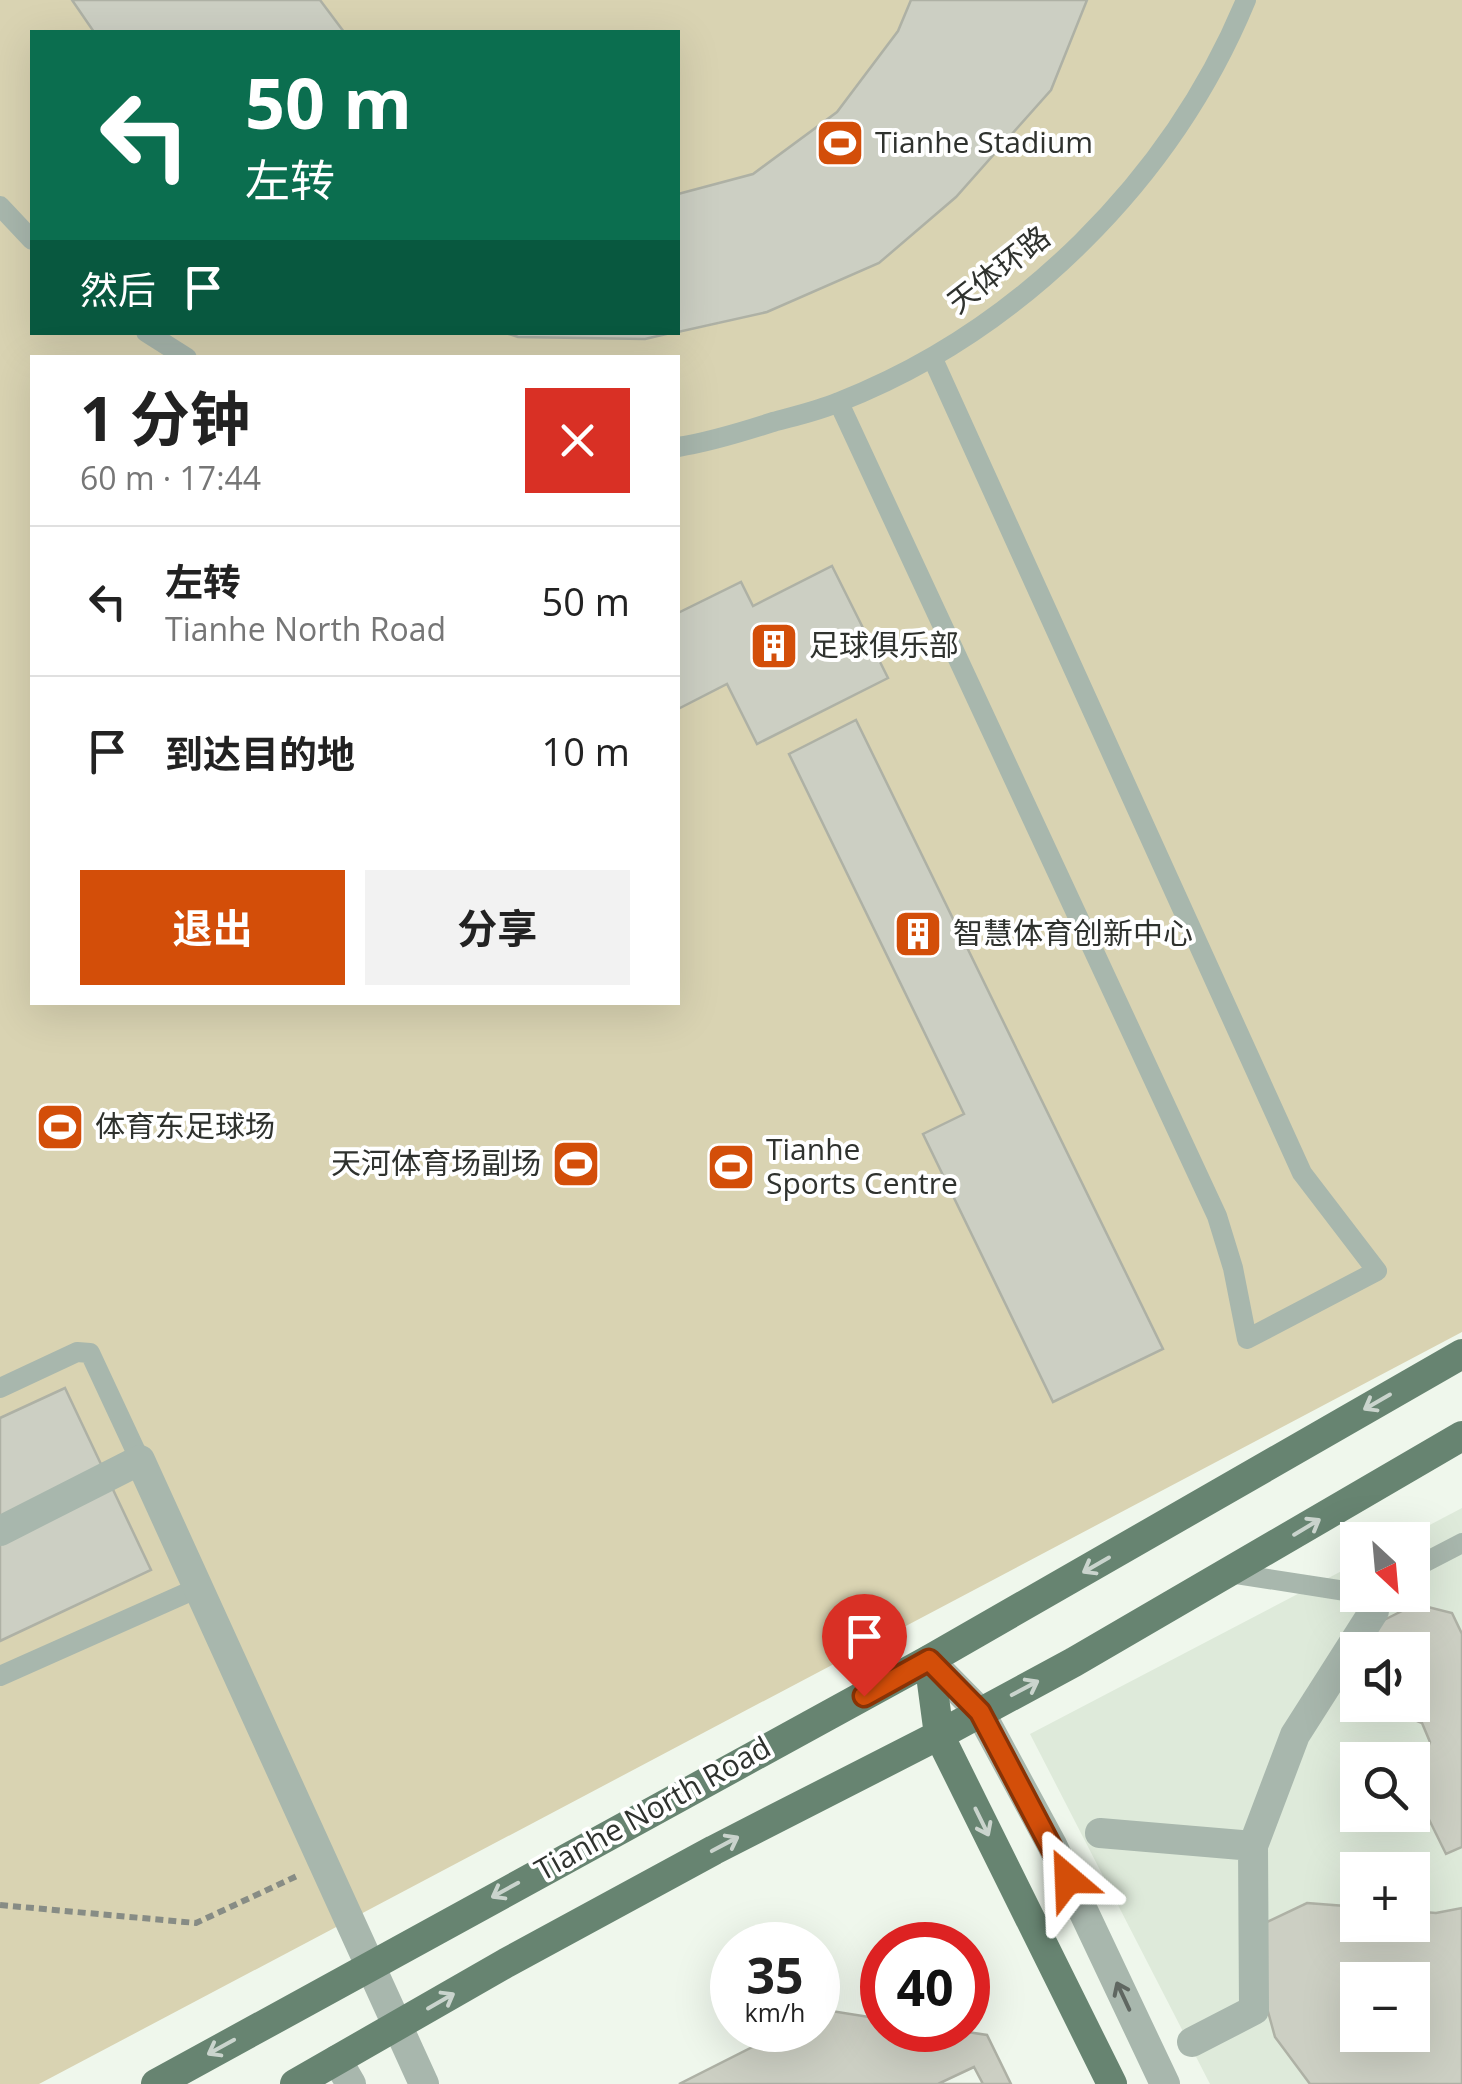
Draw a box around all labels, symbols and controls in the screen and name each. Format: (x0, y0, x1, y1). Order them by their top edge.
text: 50 m (245, 54, 412, 150)
icon: left (80, 70, 210, 200)
sports icon: Tianhe Stadium (814, 117, 866, 169)
place label: Tianhe Stadium (875, 121, 1093, 162)
text: 左转 (245, 149, 335, 210)
street label: 天体环路 (938, 216, 1058, 322)
icon: arrive (176, 260, 231, 315)
text: 然后 (80, 263, 156, 315)
text: 1 分钟 (80, 377, 250, 459)
button: close (525, 388, 630, 493)
text: 60 m · 17:44 (80, 456, 261, 499)
text: 左转 (165, 555, 241, 607)
icon: left (80, 574, 135, 629)
text: 50 m (541, 575, 630, 627)
text: Tianhe North Road (165, 607, 446, 650)
building icon: 足球俱乐部 (748, 620, 800, 672)
place label: 足球俱乐部 (809, 624, 959, 665)
icon: arrive (80, 724, 135, 779)
text: 10 m (541, 725, 630, 777)
text: 到达目的地 (165, 727, 355, 779)
button: 退出 (80, 870, 345, 985)
button: 分享 (365, 870, 630, 985)
building icon: 智慧体育创新中心 (892, 908, 944, 960)
place label: 智慧体育创新中心 (953, 912, 1193, 953)
sports icon: 体育东足球场 (34, 1101, 86, 1153)
place label: 体育东足球场 (95, 1105, 275, 1146)
place label: Tianhe Sports Centre (766, 1128, 958, 1203)
sports icon: 天河体育场副场 (550, 1138, 602, 1190)
sports icon: Tianhe Sports Centre (705, 1141, 757, 1193)
place label: 天河体育场副场 (331, 1142, 541, 1183)
one-way arrow (1363, 1393, 1392, 1413)
one-way arrow (1292, 1516, 1321, 1536)
north arrow (1340, 1522, 1430, 1612)
map controls (1340, 1522, 1430, 2052)
one-way arrow (1082, 1555, 1111, 1575)
pin (822, 1594, 907, 1697)
icon: arrive (837, 1609, 892, 1664)
button: sound (1340, 1632, 1430, 1722)
one-way arrow (1010, 1678, 1039, 1698)
street label: Tianhe North Road (527, 1726, 777, 1890)
button: search (1340, 1742, 1430, 1832)
one-way arrow (974, 1807, 993, 1837)
position arrow (1016, 1827, 1120, 1931)
one-way arrow (710, 1834, 740, 1853)
button: + (1340, 1852, 1430, 1942)
one-way arrow (491, 1881, 521, 1900)
speed limit sign: 40 (860, 1922, 990, 2052)
text: 35 (746, 1941, 804, 2009)
button: − (1340, 1962, 1430, 2052)
one-way arrow (1113, 1982, 1132, 2012)
one-way arrow (426, 1991, 454, 2011)
text: km/h (745, 1995, 805, 2029)
one-way arrow (207, 2038, 236, 2058)

